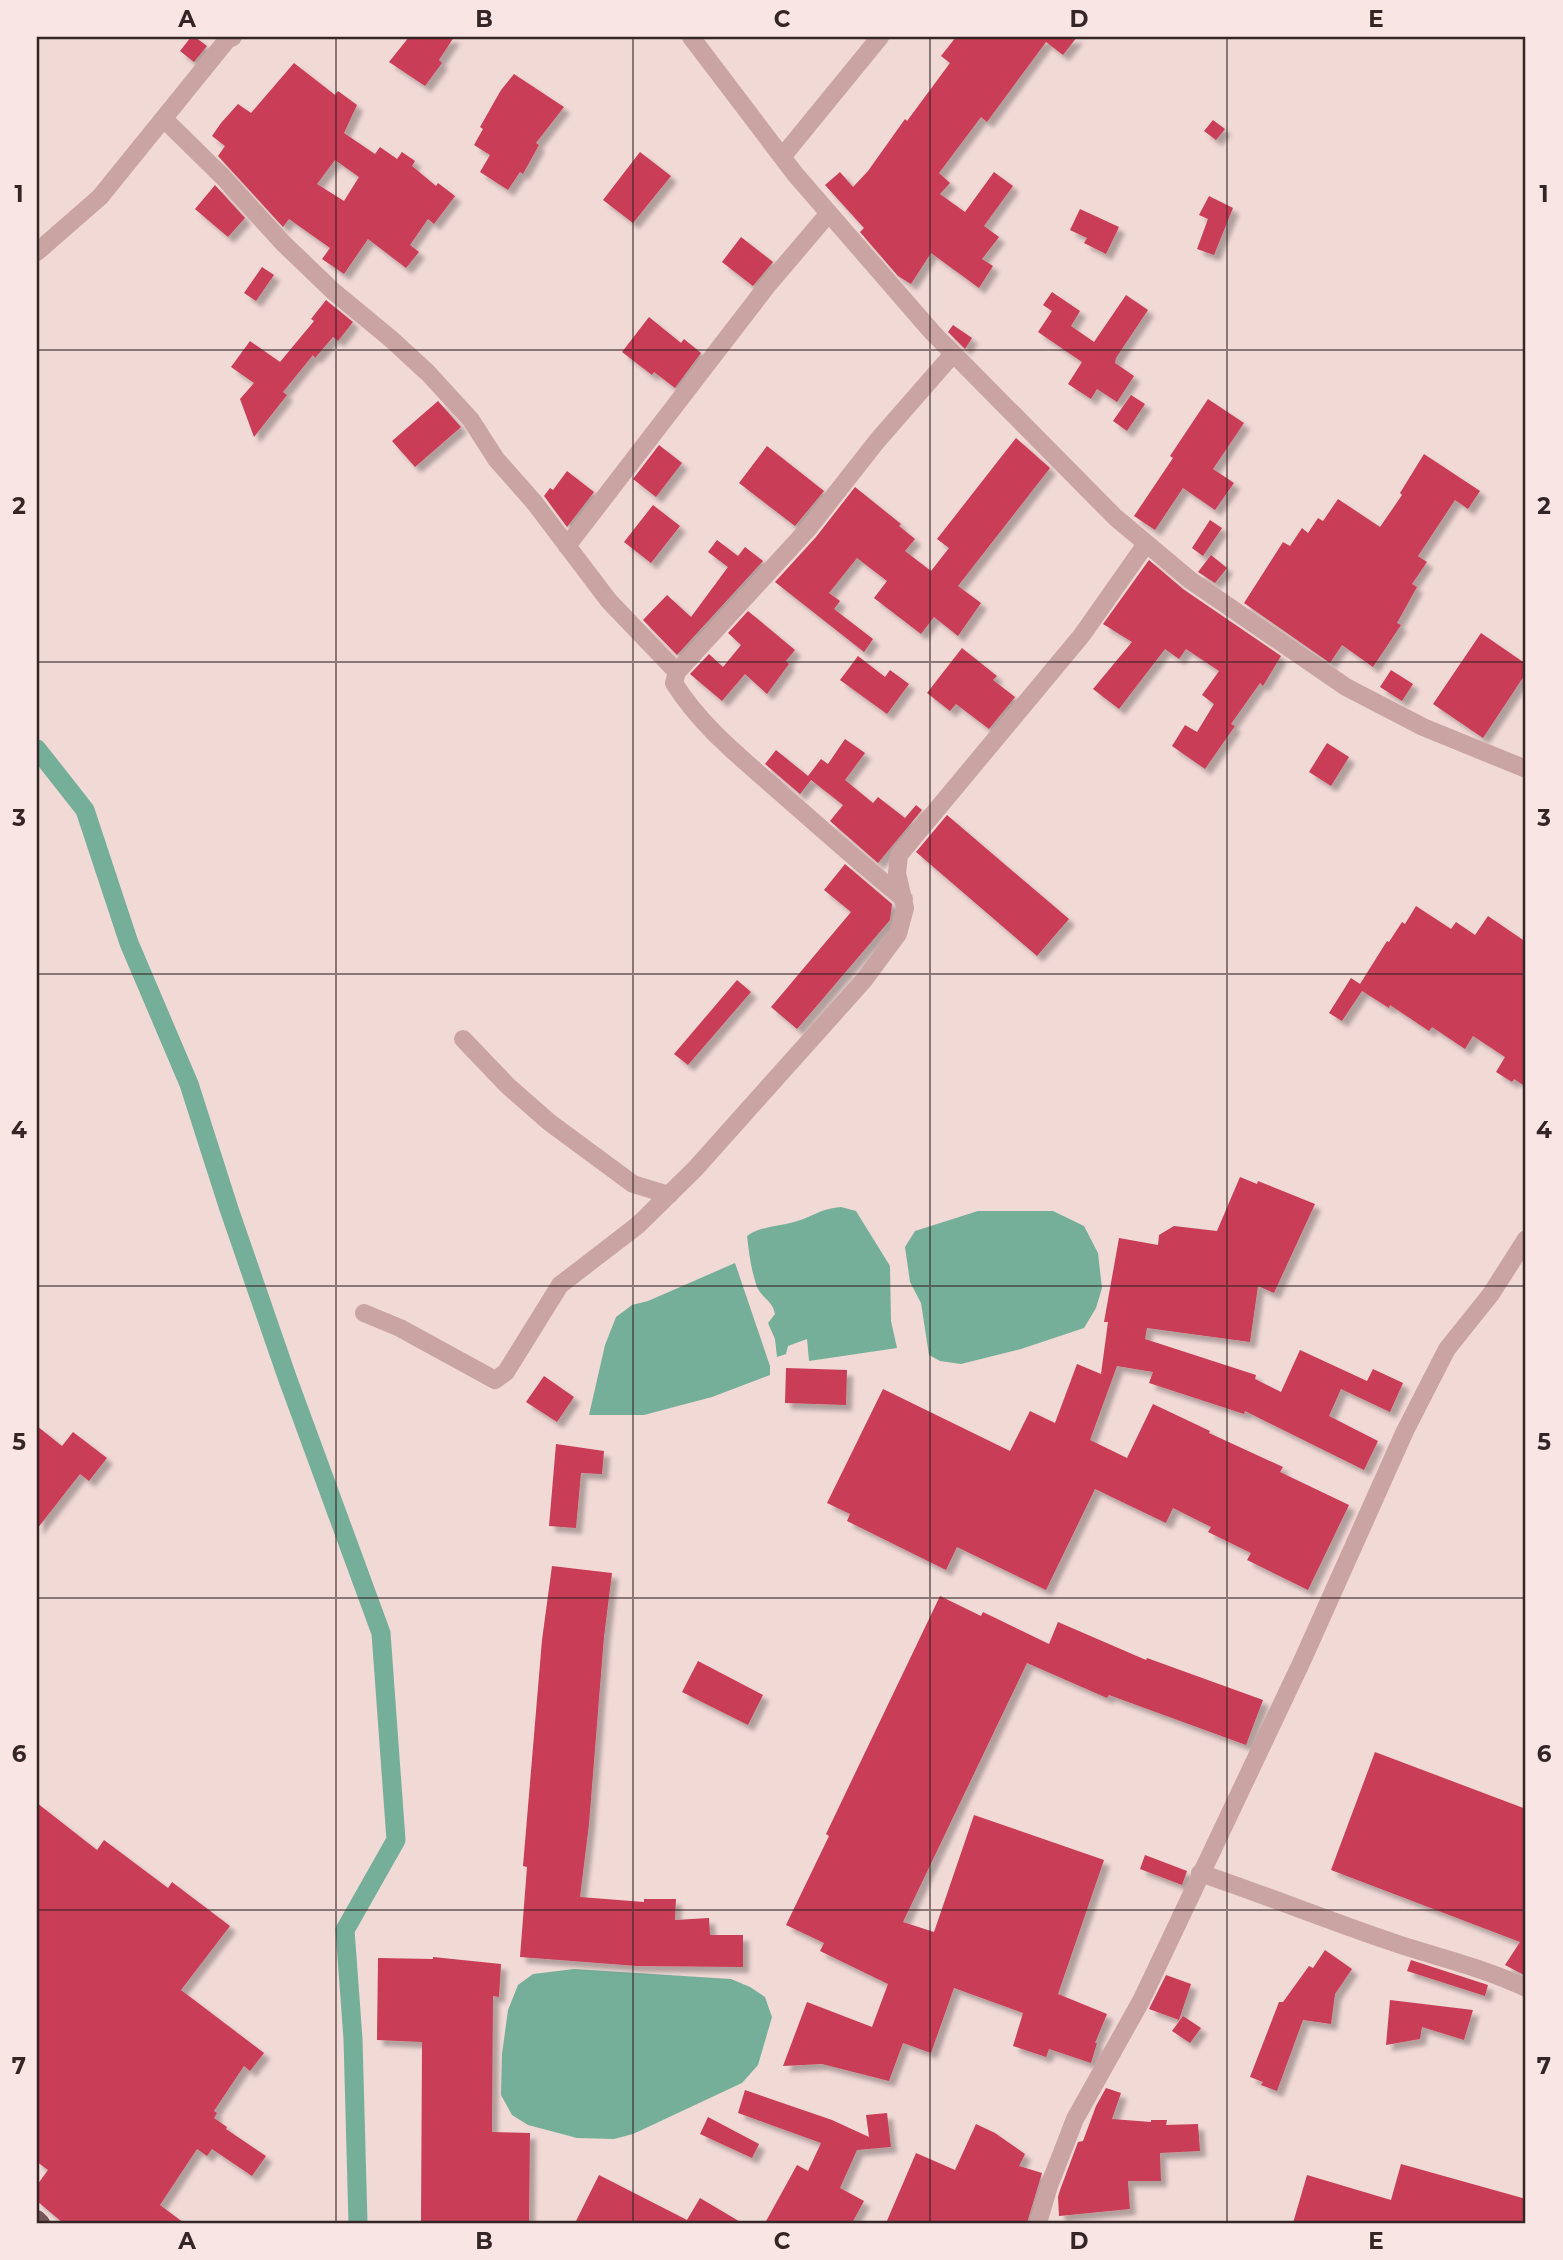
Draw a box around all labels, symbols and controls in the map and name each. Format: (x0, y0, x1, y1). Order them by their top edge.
text: A (177, 5, 196, 33)
text: B (475, 5, 493, 33)
text: C (774, 5, 791, 33)
text: D (1070, 5, 1089, 33)
text: E (1368, 5, 1384, 33)
text: 1 (14, 180, 24, 208)
text: 1 (1539, 180, 1549, 208)
text: 2 (12, 492, 26, 520)
text: 2 (1537, 492, 1551, 520)
text: 3 (11, 804, 26, 832)
text: 3 (1536, 804, 1551, 832)
text: 4 (11, 1116, 27, 1144)
text: 4 (1536, 1116, 1552, 1144)
text: 5 (12, 1428, 26, 1456)
text: 5 (1537, 1428, 1551, 1456)
text: 6 (12, 1740, 27, 1768)
text: 6 (1537, 1740, 1552, 1768)
text: 7 (12, 2052, 26, 2080)
text: 7 (1537, 2052, 1551, 2080)
text: A (177, 2227, 196, 2255)
text: B (475, 2227, 493, 2255)
text: C (774, 2227, 791, 2255)
text: D (1070, 2227, 1089, 2255)
text: E (1368, 2227, 1384, 2255)

